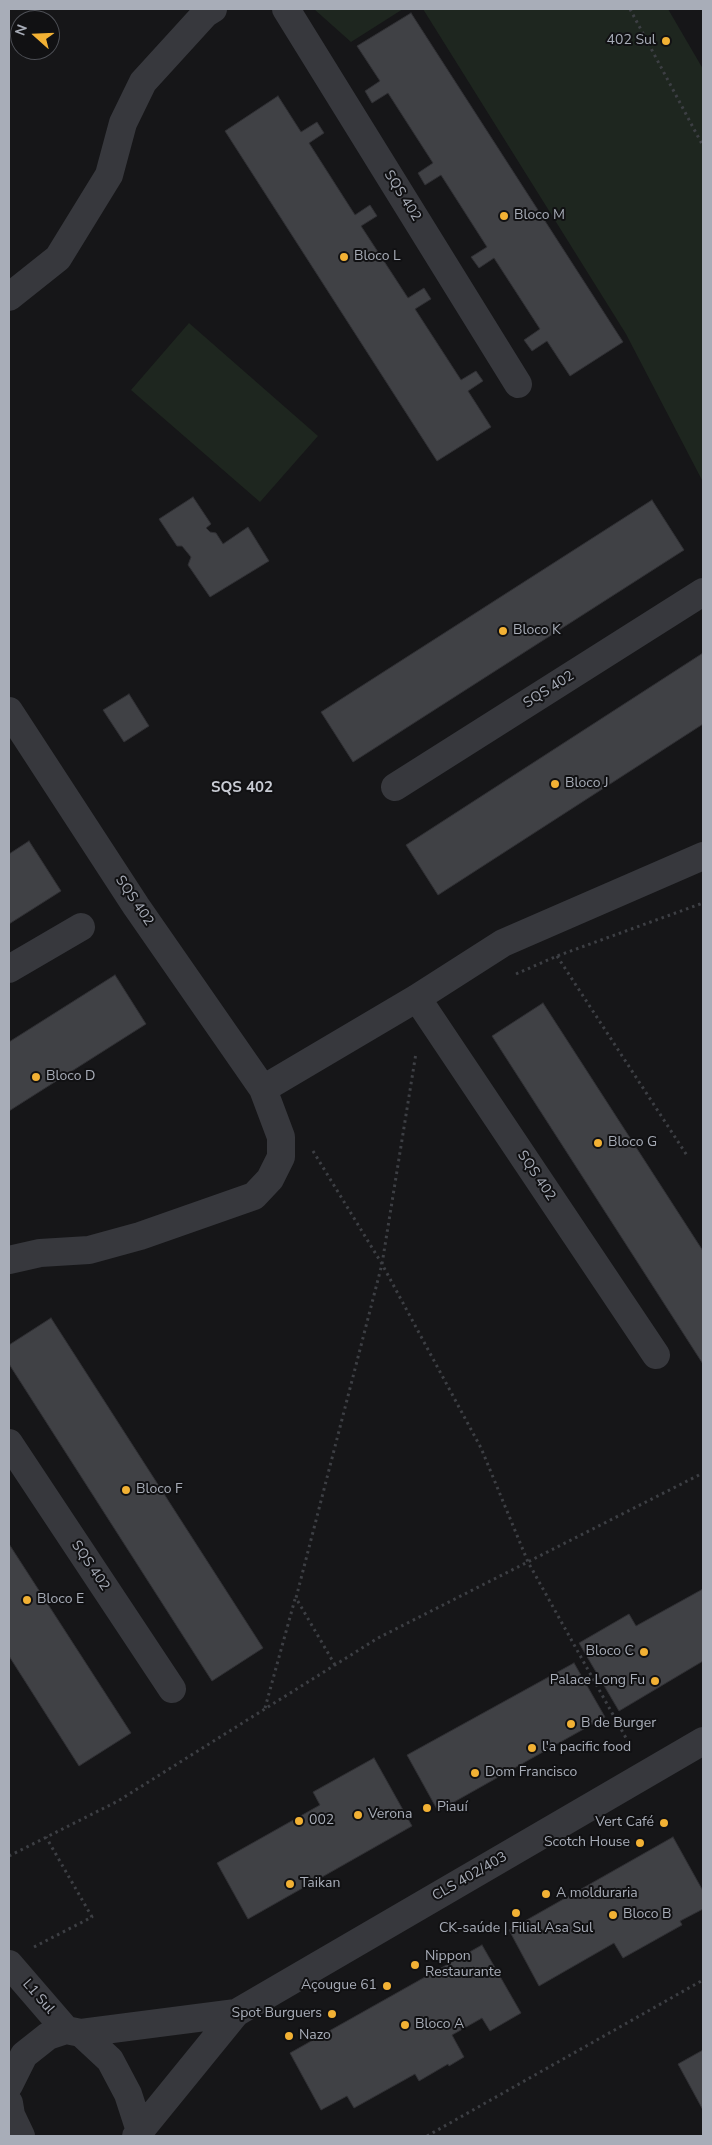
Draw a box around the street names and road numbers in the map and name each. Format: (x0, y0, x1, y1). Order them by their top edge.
street label: SQS 402 (380, 167, 424, 225)
street label: SQS 402 (520, 668, 578, 712)
street label: SQS 402 (111, 873, 157, 929)
street label: SQS 402 (513, 1148, 559, 1204)
street label: SQS 402 (67, 1538, 113, 1594)
street label: CLS 402/403 (430, 1849, 510, 1905)
street label: L1 Sul (18, 1976, 58, 2018)

